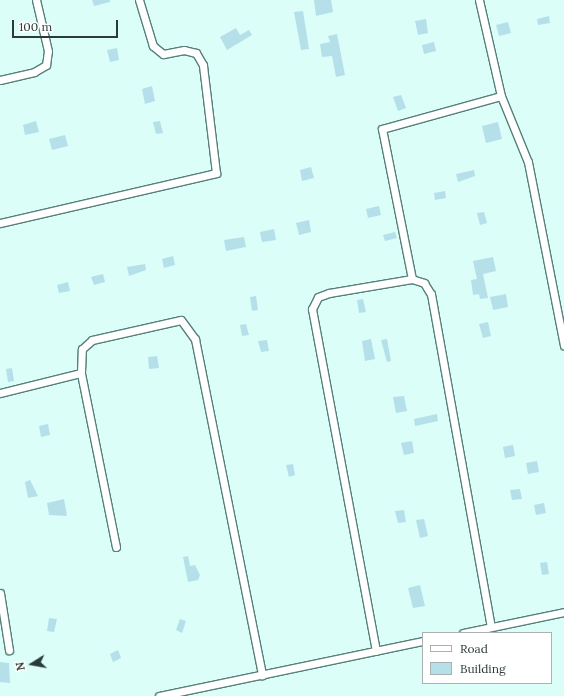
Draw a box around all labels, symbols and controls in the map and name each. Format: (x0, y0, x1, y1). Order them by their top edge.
scale bar (14, 12, 120, 38)
text: 100 m (19, 19, 52, 34)
legend (422, 632, 552, 684)
text: Road (460, 641, 488, 656)
north arrow (12, 644, 52, 684)
text: N (13, 661, 28, 672)
text: Building (460, 661, 506, 676)

